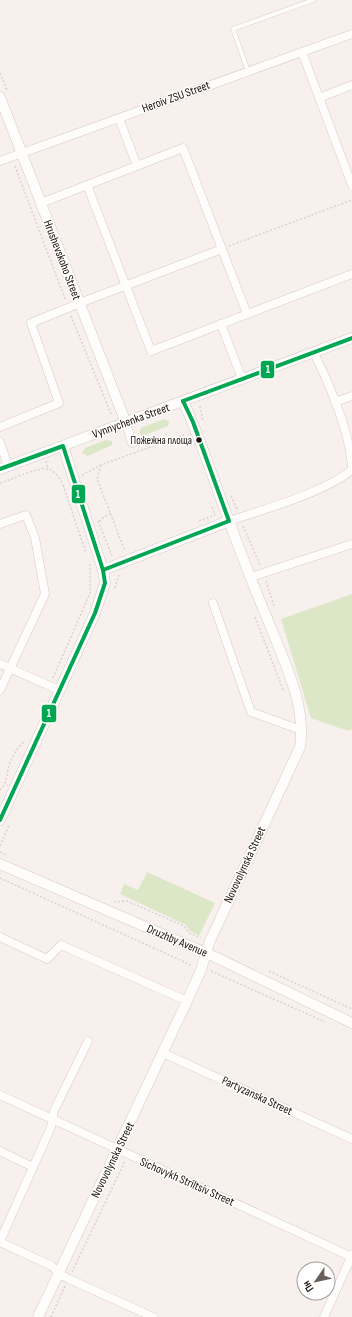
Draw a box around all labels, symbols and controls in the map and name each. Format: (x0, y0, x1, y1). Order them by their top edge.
street label: Heroiv ZSU Street (140, 78, 212, 116)
street label: Hrushevskoho Street (40, 218, 84, 302)
line badge: 1 (260, 360, 275, 379)
text: 1 (266, 363, 271, 376)
street label: Vynnychenka Street (90, 400, 172, 442)
place label: Пожежна площа (131, 434, 192, 447)
marker: Пожежна площа (194, 435, 204, 445)
line badge: 1 (71, 484, 86, 504)
text: 1 (76, 488, 81, 501)
line badge: 1 (41, 704, 57, 723)
text: 1 (47, 707, 52, 720)
street label: Novovolynska Street (221, 824, 269, 906)
street label: Druzhby Avenue (144, 921, 210, 961)
street label: Partyzanska Street (219, 1073, 295, 1119)
street label: Novovolynska Street (88, 1119, 138, 1200)
street label: Sichovykh Striltsiv Street (137, 1154, 237, 1210)
north arrow (296, 1261, 336, 1301)
text: Пн (300, 1278, 316, 1294)

